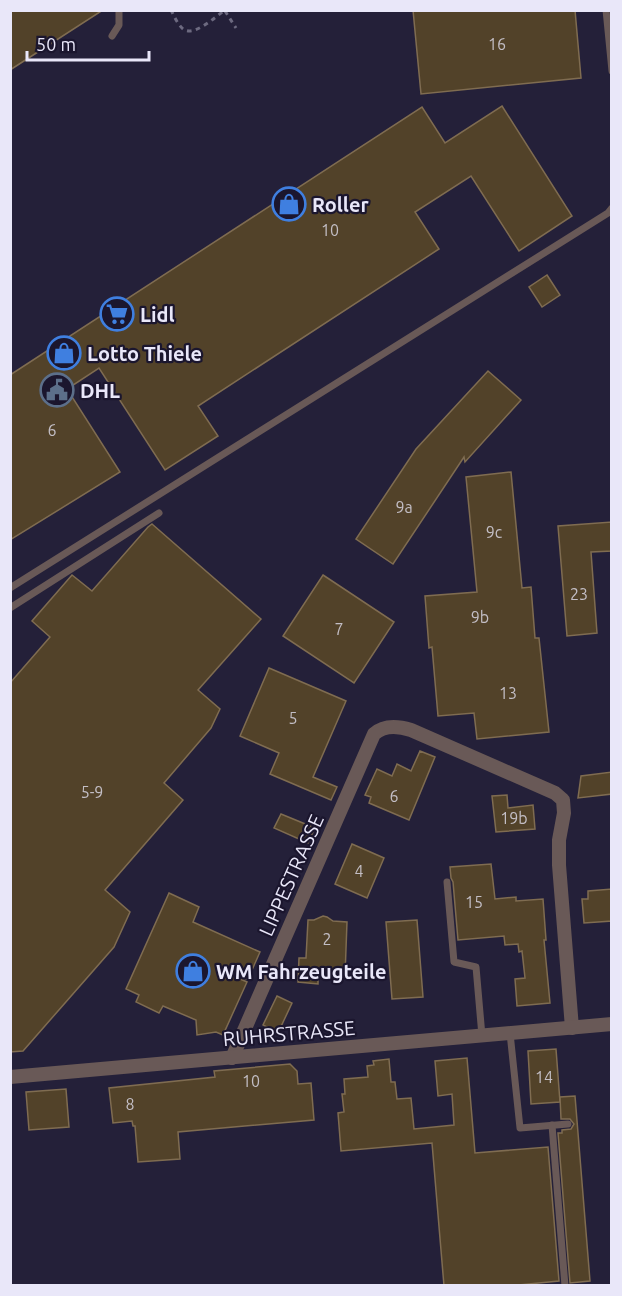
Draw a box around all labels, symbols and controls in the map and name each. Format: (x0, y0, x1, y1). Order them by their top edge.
scale bar (27, 24, 148, 62)
text: 50 m (36, 34, 76, 54)
house number: 16 (488, 35, 506, 53)
shop icon: Roller (271, 186, 307, 222)
place label: Roller (312, 193, 369, 216)
house number: 10 (321, 221, 339, 239)
supermarket icon: Lidl (99, 296, 135, 332)
place label: Lidl (140, 303, 175, 326)
shop icon: Lotto Thiele (46, 335, 82, 371)
place label: Lotto Thiele (87, 342, 202, 365)
public building icon: DHL (39, 372, 75, 408)
place label: DHL (80, 379, 120, 402)
house number: 6 (47, 421, 57, 439)
house number: 9a (395, 498, 413, 516)
house number: 9c (486, 523, 503, 541)
house number: 23 (570, 585, 588, 603)
house number: 9b (471, 608, 489, 626)
house number: 7 (334, 620, 344, 638)
house number: 13 (499, 684, 517, 702)
house number: 5 (288, 709, 298, 727)
house number: 5-9 (81, 783, 103, 801)
house number: 6 (389, 787, 399, 805)
house number: 19b (500, 809, 528, 827)
street label: LIPPESTRASSE (254, 811, 328, 939)
house number: 4 (354, 862, 364, 880)
house number: 15 (465, 893, 483, 911)
house number: 2 (322, 930, 332, 948)
shop icon: WM Fahrzeugteile (175, 953, 211, 989)
place label: WM Fahrzeugteile (216, 960, 387, 983)
street label: RUHRSTRASSE (222, 1016, 356, 1050)
house number: 14 (535, 1068, 553, 1086)
house number: 10 (242, 1072, 260, 1090)
house number: 8 (125, 1095, 135, 1113)

